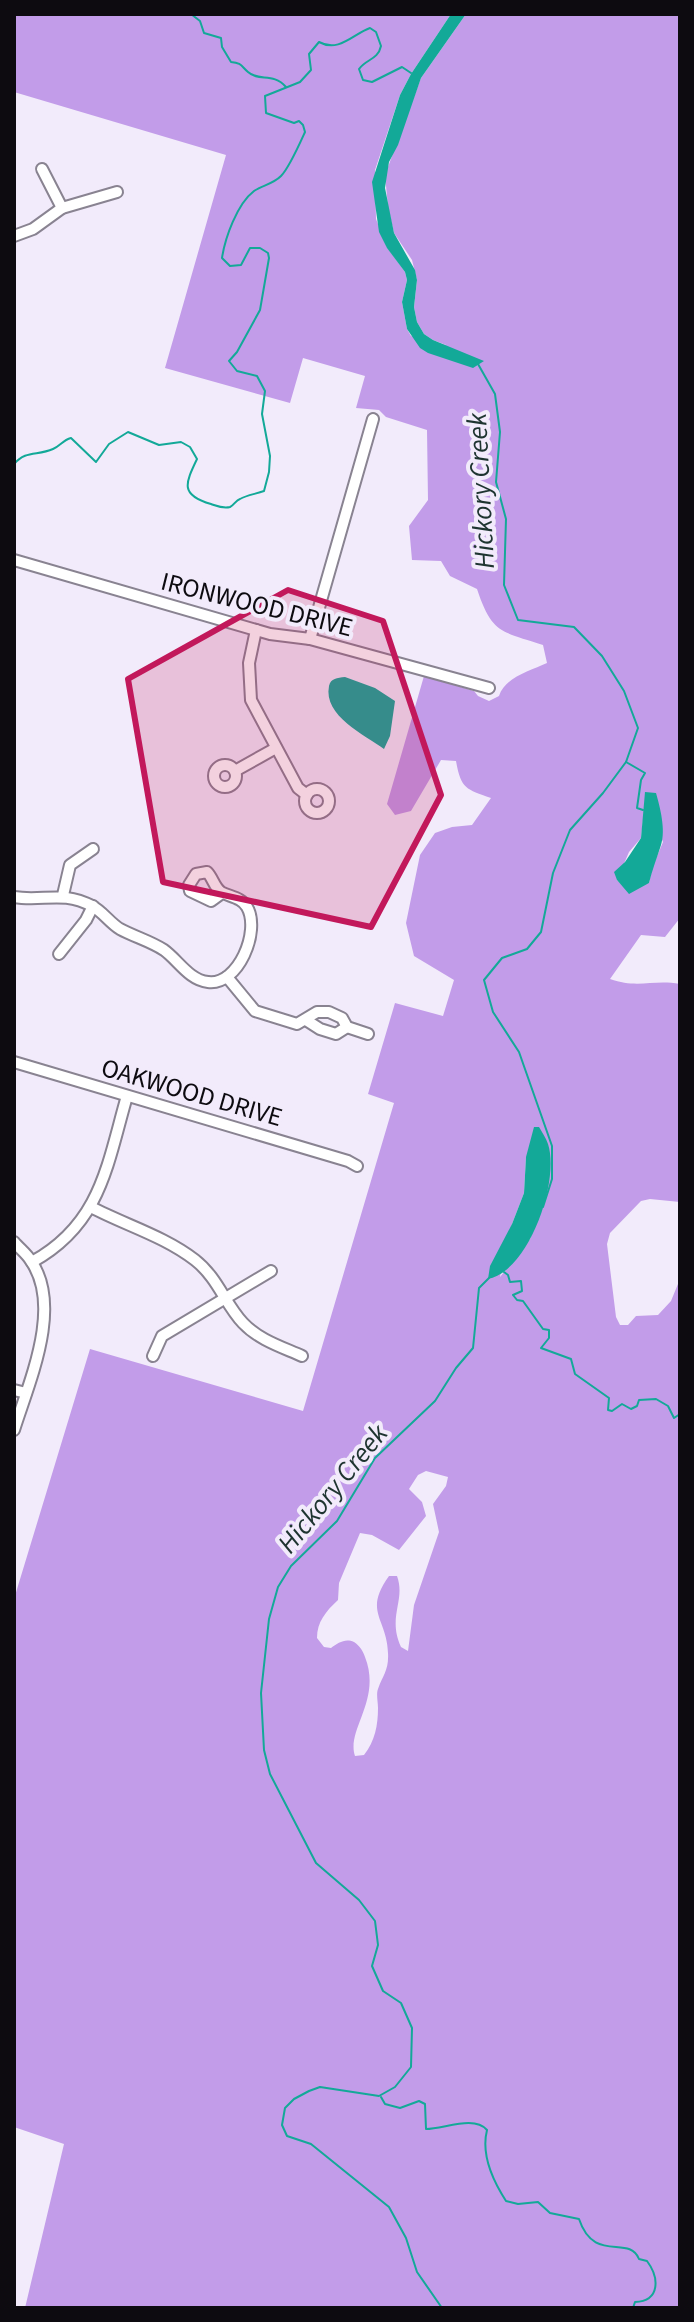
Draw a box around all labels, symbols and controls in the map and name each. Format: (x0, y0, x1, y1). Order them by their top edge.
water label: Hickory Creek (457, 411, 505, 570)
street label: IRONWOOD DRIVE (157, 563, 357, 646)
street label: OAKWOOD DRIVE (97, 1049, 287, 1136)
water label: Hickory Creek (268, 1415, 398, 1562)

